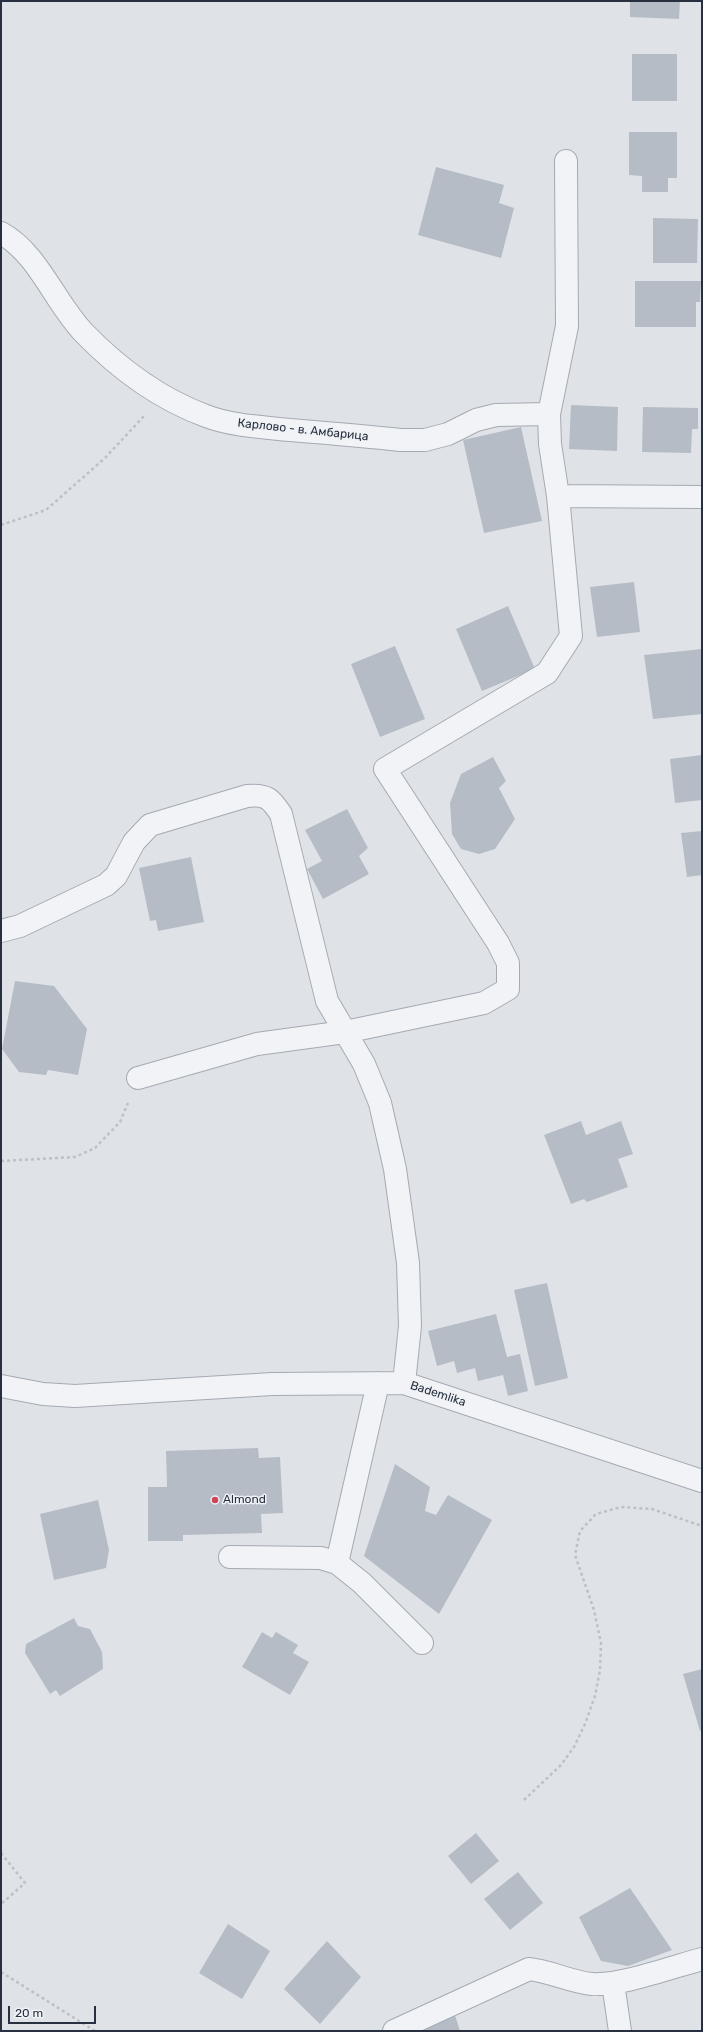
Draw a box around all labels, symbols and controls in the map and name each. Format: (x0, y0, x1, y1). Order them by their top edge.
street label: Карлово - в. Амбарица (237, 416, 369, 444)
street label: Bademlika (408, 1378, 468, 1410)
place label: Almond (223, 1493, 266, 1507)
marker: Almond (210, 1495, 220, 1505)
scale bar (10, 1998, 98, 2024)
text: 20 m (15, 2006, 43, 2020)

